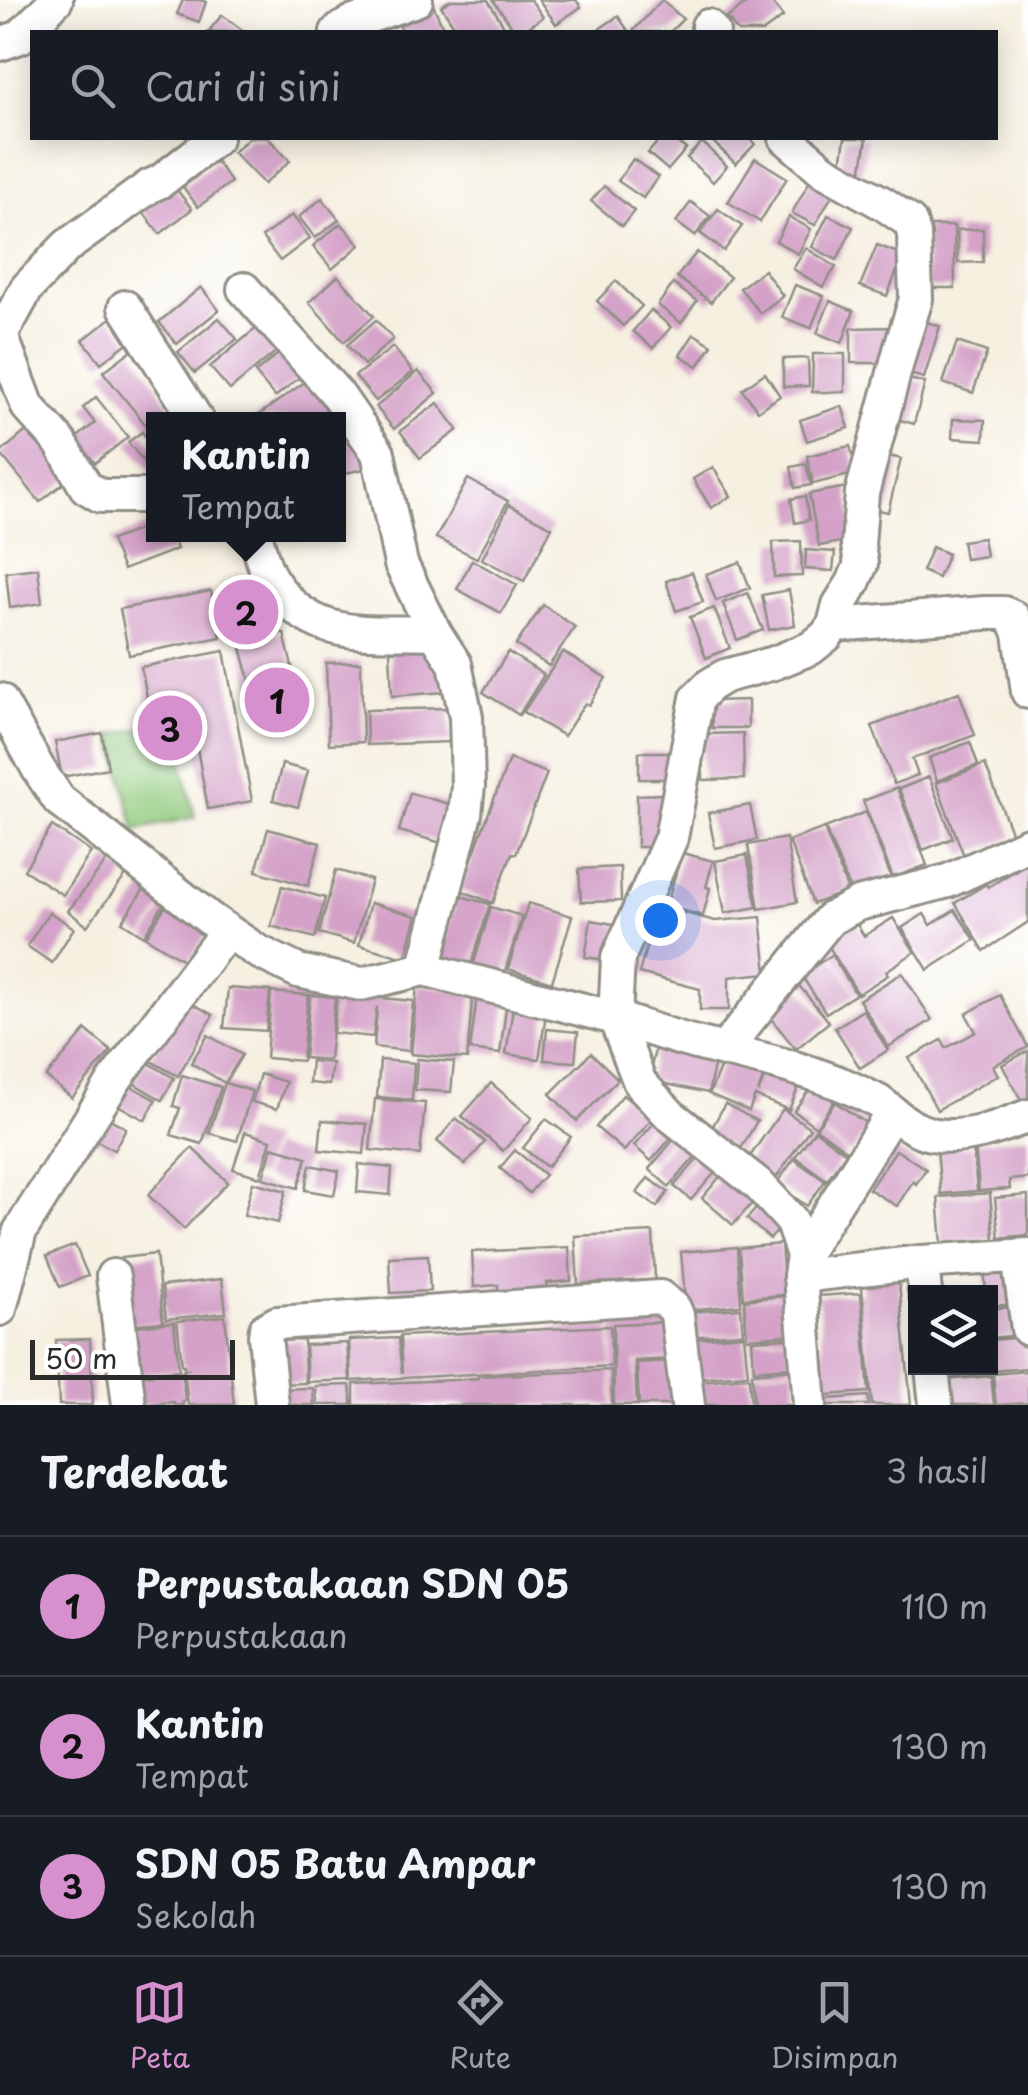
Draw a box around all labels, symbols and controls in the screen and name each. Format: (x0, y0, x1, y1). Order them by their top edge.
search box (30, 30, 998, 140)
text: Cari di sini (145, 57, 341, 114)
icon: search (65, 58, 120, 113)
popup (146, 412, 346, 542)
text: Kantin (181, 425, 311, 482)
text: Tempat (181, 482, 295, 530)
pin: 2 (214, 574, 278, 650)
pin: 1 (244, 662, 310, 738)
pin: 3 (138, 690, 202, 766)
your location (635, 895, 686, 946)
map controls (908, 1285, 998, 1375)
button: layers (908, 1285, 998, 1375)
scale bar (30, 1335, 235, 1380)
text: 50 m (45, 1336, 118, 1379)
text: Terdekat (40, 1439, 228, 1502)
text: 3 hasil (886, 1446, 988, 1494)
text: Perpustakaan SDN 05 (135, 1554, 569, 1611)
text: 1 (65, 1582, 80, 1630)
text: 110 m (901, 1582, 988, 1630)
text: Perpustakaan (135, 1611, 347, 1659)
text: Kantin (135, 1694, 265, 1751)
text: 2 (61, 1722, 84, 1770)
text: 130 m (891, 1722, 988, 1770)
text: Tempat (135, 1751, 249, 1799)
text: SDN 05 Batu Ampar (135, 1834, 535, 1891)
text: 3 (62, 1862, 83, 1910)
text: 130 m (891, 1862, 988, 1910)
text: Sekolah (135, 1891, 256, 1939)
tab: Peta (130, 1975, 190, 2078)
tab: Rute (449, 1975, 511, 2078)
tab: Disimpan (771, 1975, 898, 2078)

